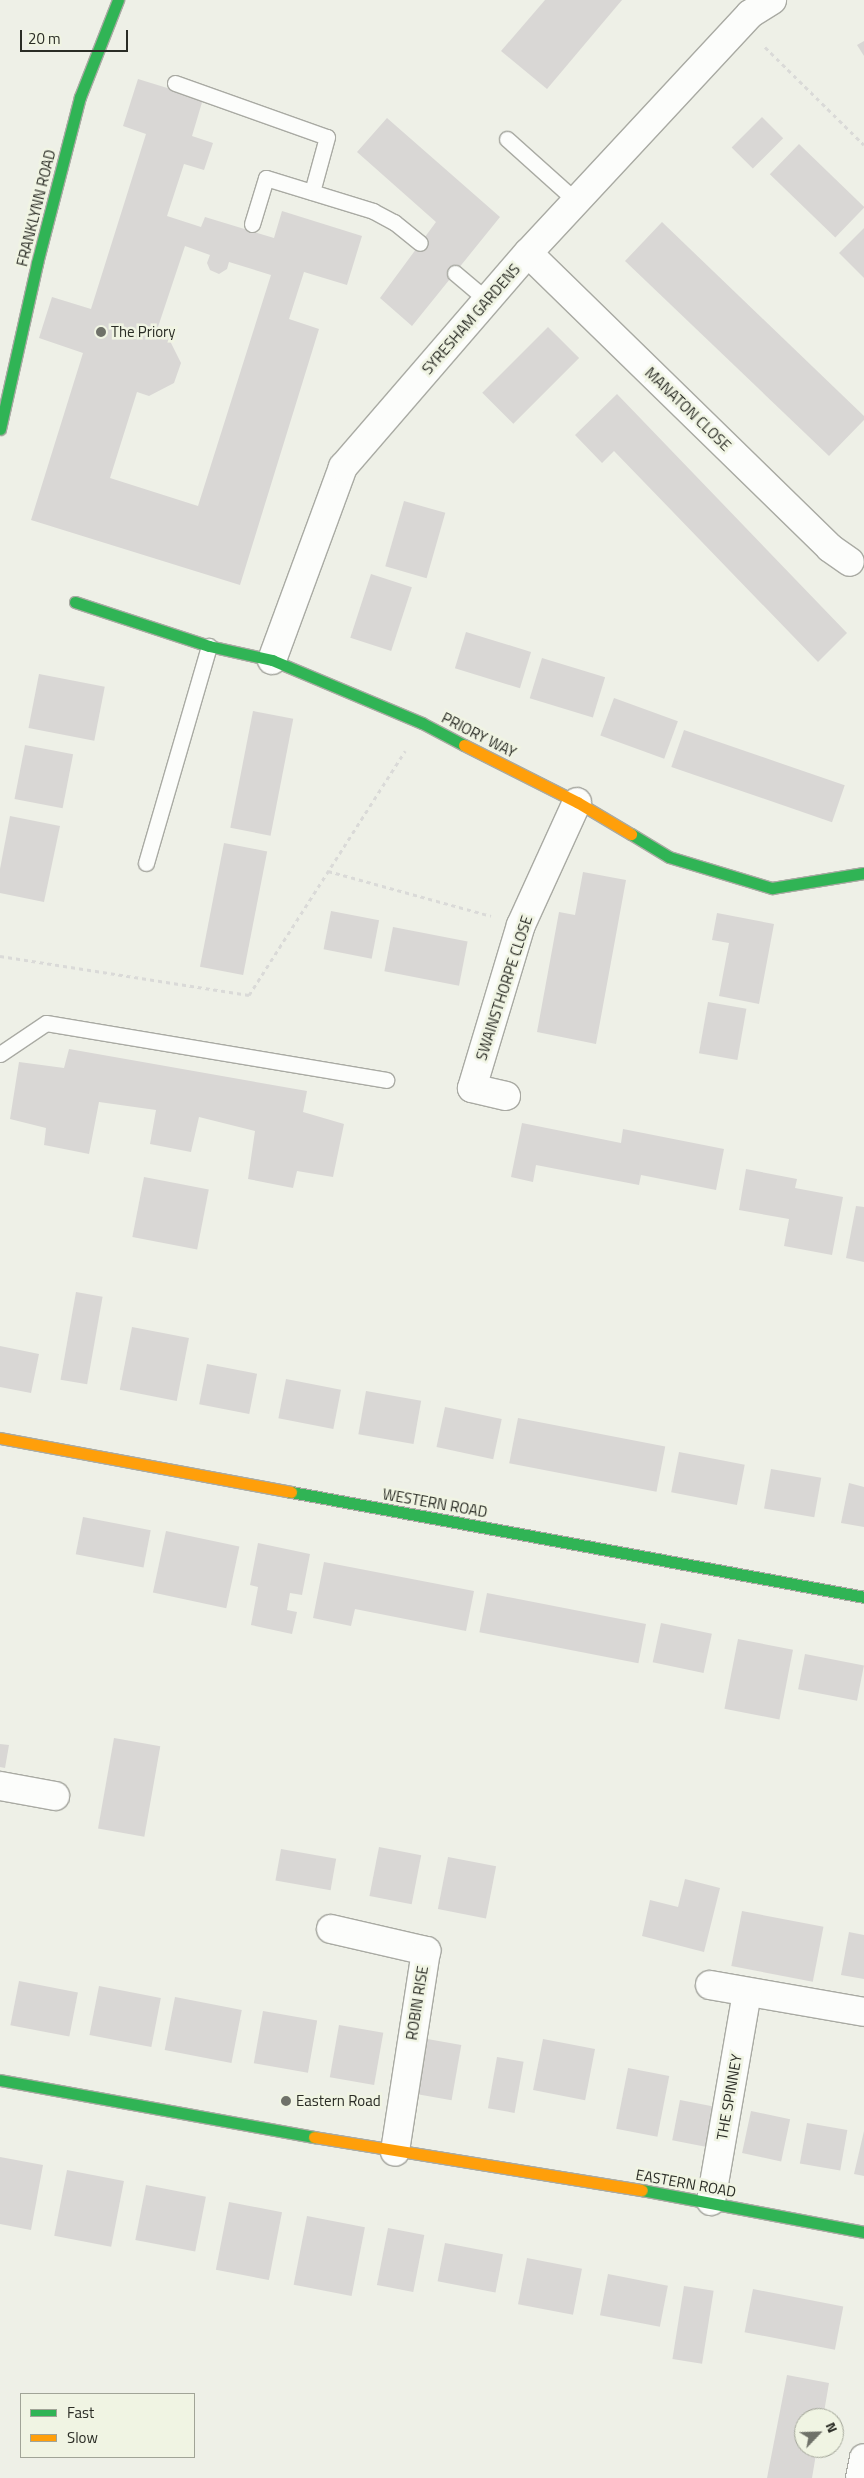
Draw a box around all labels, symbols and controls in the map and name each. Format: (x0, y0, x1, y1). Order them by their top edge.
scale bar (22, 20, 130, 52)
text: 20 m (28, 27, 61, 50)
street label: FRANKLYNN ROAD (13, 148, 59, 268)
street label: SYRESHAM GARDENS (418, 260, 524, 378)
place label: The Priory (111, 323, 176, 341)
marker: The Priory (95, 326, 107, 338)
street label: MANATON CLOSE (641, 364, 735, 454)
street label: PRIORY WAY (439, 709, 519, 761)
street label: SWAINSTHORPE CLOSE (472, 913, 536, 1063)
street label: WESTERN ROAD (381, 1485, 489, 1521)
street label: ROBIN RISE (402, 1965, 432, 2041)
street label: THE SPINNEY (713, 2053, 745, 2141)
place label: Eastern Road (296, 2092, 381, 2110)
marker: Eastern Road (280, 2095, 292, 2107)
street label: EASTERN ROAD (634, 2165, 738, 2201)
legend (20, 2393, 195, 2458)
text: Fast (67, 2401, 94, 2424)
north arrow (794, 2408, 844, 2458)
text: N (821, 2418, 844, 2436)
text: Slow (67, 2426, 98, 2449)

